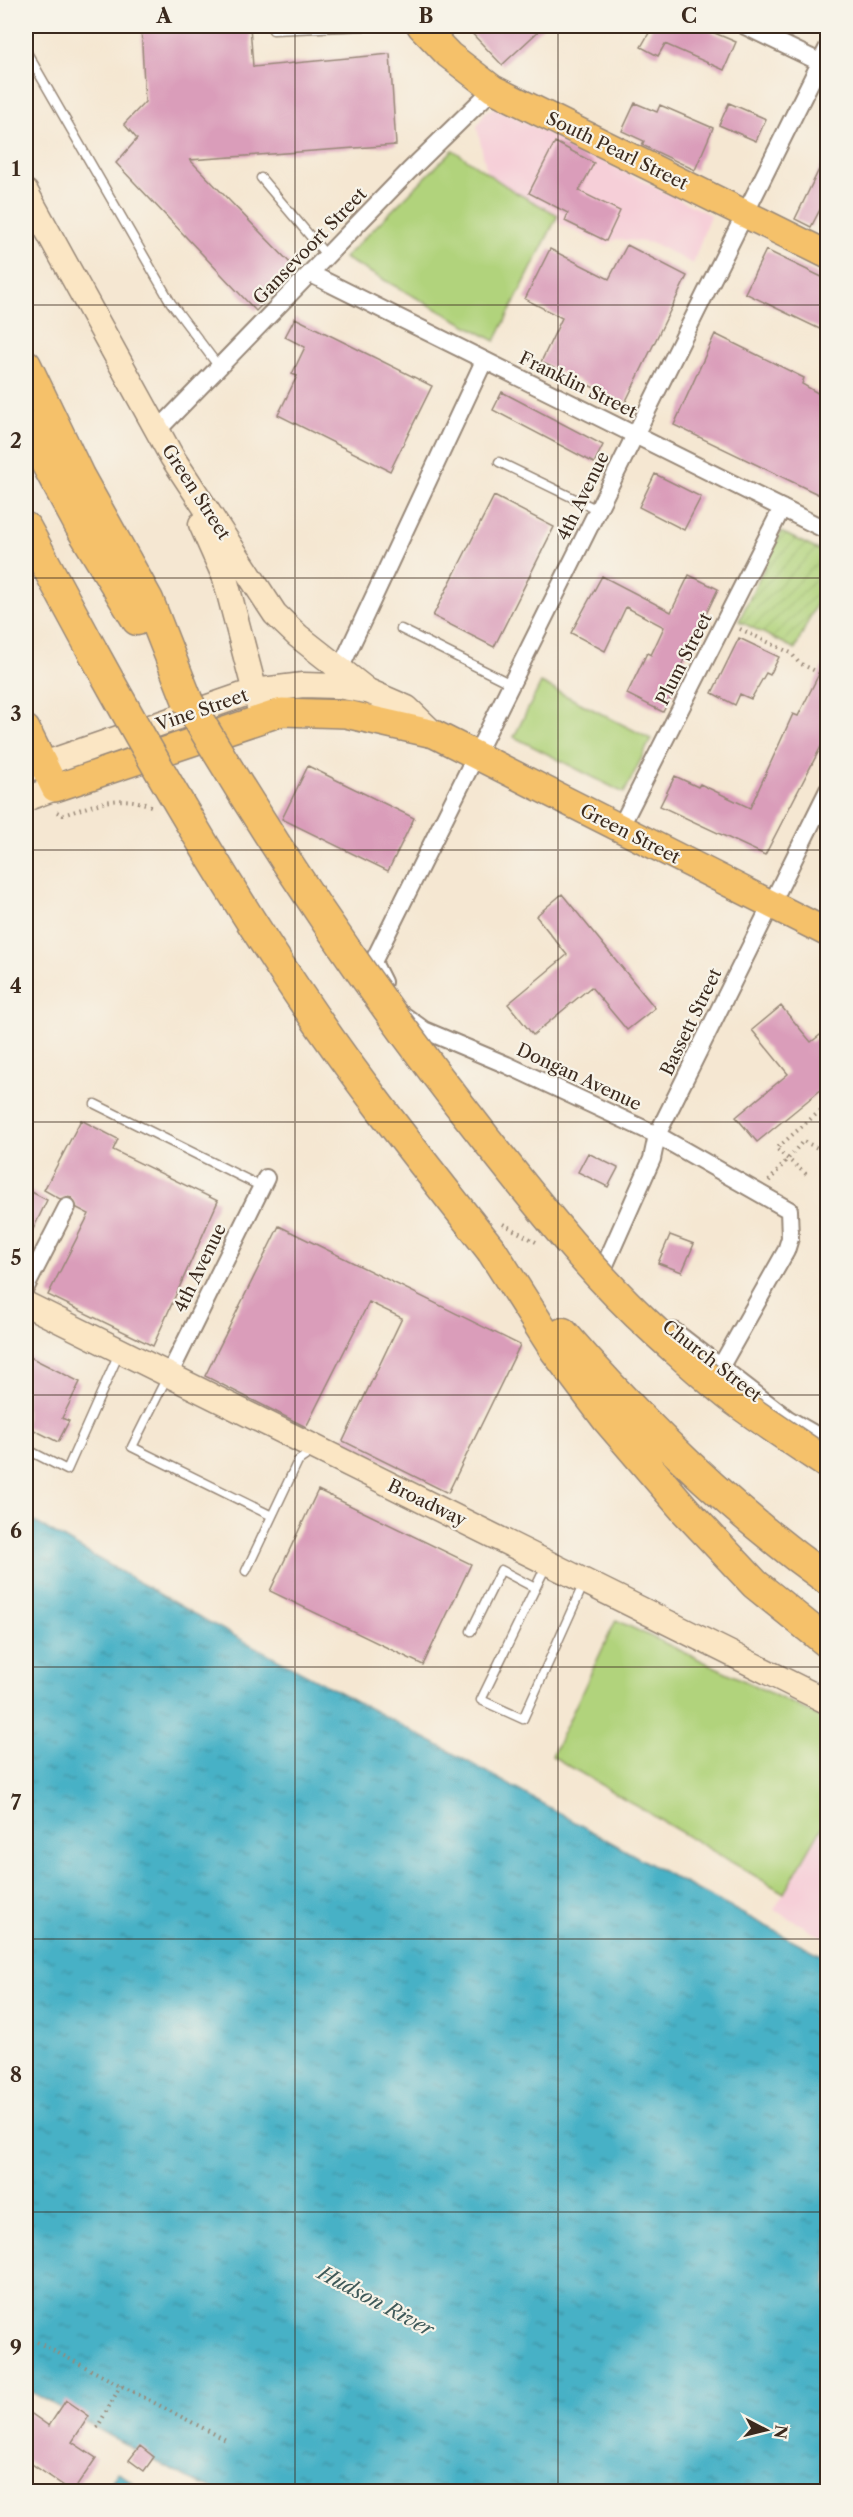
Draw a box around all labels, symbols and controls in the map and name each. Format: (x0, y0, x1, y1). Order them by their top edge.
text: A (155, 4, 172, 28)
text: B (419, 4, 434, 28)
text: C (681, 4, 697, 28)
street label: South Pearl Street (542, 107, 692, 195)
text: 1 (12, 157, 21, 181)
street label: Gansevoort Street (249, 183, 372, 309)
street label: Franklin Street (516, 347, 641, 423)
text: 2 (10, 429, 22, 453)
street label: Green Street (157, 440, 235, 544)
street label: 4th Avenue (552, 448, 614, 544)
street label: Plum Street (651, 608, 717, 709)
street label: Vine Street (152, 684, 251, 736)
text: 3 (10, 702, 22, 726)
street label: Green Street (576, 799, 684, 869)
street label: Bassett Street (656, 964, 727, 1079)
text: 4 (10, 974, 22, 998)
street label: Dongan Avenue (513, 1038, 645, 1116)
street label: 4th Avenue (169, 1220, 231, 1316)
text: 5 (10, 1246, 22, 1270)
street label: Church Street (658, 1315, 767, 1407)
street label: Broadway (384, 1475, 471, 1532)
text: 6 (10, 1519, 22, 1543)
text: 7 (11, 1791, 22, 1815)
text: 8 (10, 2063, 22, 2087)
water label: Hudson River (312, 2260, 439, 2342)
text: 9 (10, 2336, 22, 2360)
north arrow (736, 2400, 796, 2460)
text: N (770, 2424, 792, 2440)

